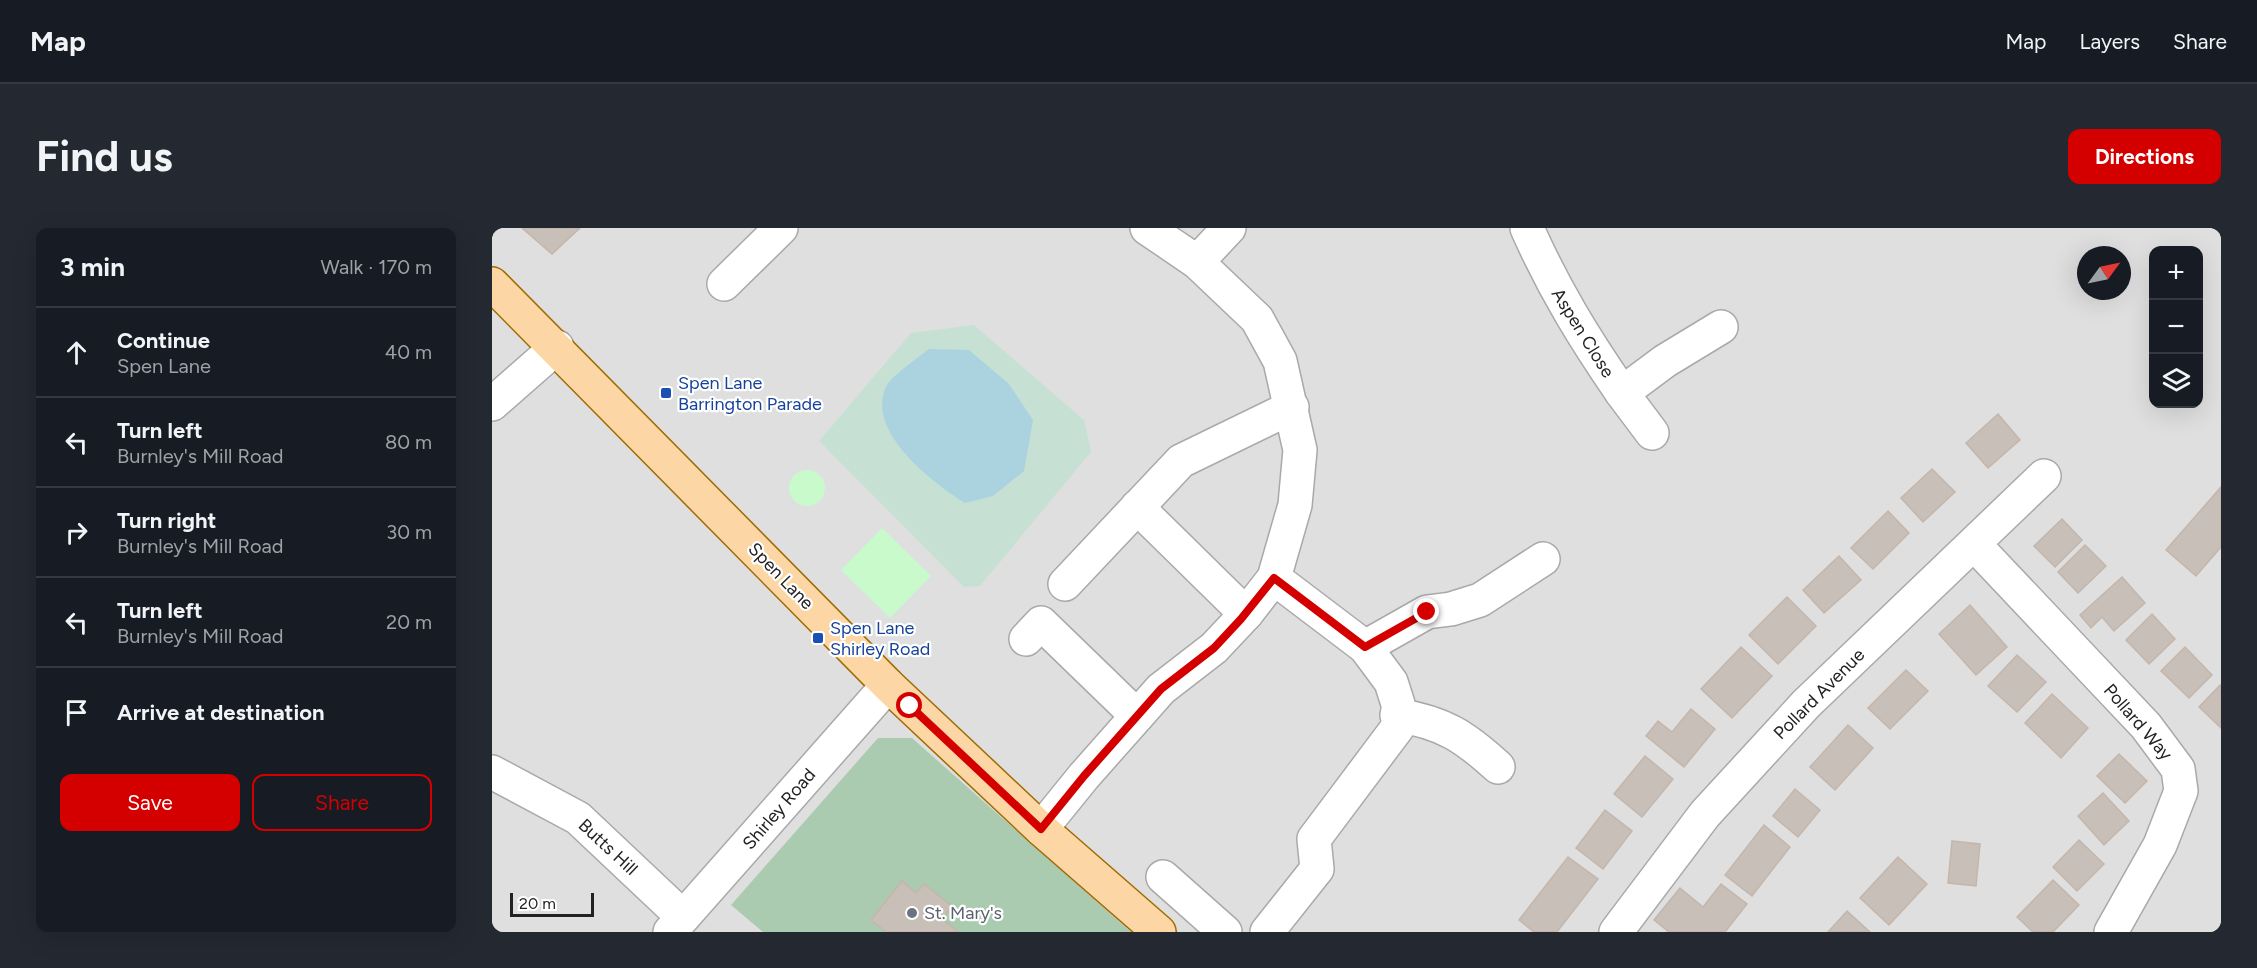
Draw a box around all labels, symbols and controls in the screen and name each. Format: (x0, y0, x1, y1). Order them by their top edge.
text: Map (30, 24, 86, 58)
text: Map (2006, 29, 2046, 54)
text: Layers (2079, 29, 2140, 54)
text: Share (2173, 29, 2227, 54)
button: Directions (2068, 129, 2221, 184)
text: Find us (36, 131, 173, 182)
north arrow (2077, 246, 2131, 300)
map controls (2149, 246, 2203, 408)
button: + (2149, 246, 2203, 300)
text: 3 min (60, 251, 125, 283)
text: Walk · 170 m (321, 255, 432, 279)
street label: Aspen Close (1547, 284, 1619, 382)
button: − (2149, 300, 2203, 354)
text: Continue (117, 327, 210, 354)
icon: ahead (60, 336, 93, 369)
text: 40 m (385, 340, 432, 364)
text: Spen Lane (117, 354, 211, 378)
button: layers (2149, 354, 2203, 408)
place label: Spen Lane Barrington Parade (678, 372, 822, 415)
marker: Spen Lane Barrington Parade (659, 386, 673, 400)
text: Turn left (117, 417, 203, 444)
icon: left (60, 426, 93, 459)
text: 80 m (385, 430, 432, 454)
text: Burnley's Mill Road (117, 444, 283, 468)
text: Turn right (117, 507, 216, 534)
icon: right (60, 516, 93, 549)
text: 30 m (386, 520, 432, 544)
text: Burnley's Mill Road (117, 534, 283, 558)
street label: Spen Lane (744, 538, 818, 614)
text: Turn left (117, 597, 203, 624)
route end (1413, 598, 1439, 624)
icon: left (60, 606, 93, 639)
text: 20 m (386, 610, 432, 634)
place label: Spen Lane Shirley Road (830, 617, 930, 660)
text: Burnley's Mill Road (117, 624, 283, 648)
marker: Spen Lane Shirley Road (811, 631, 825, 645)
street label: Pollard Avenue (1769, 644, 1869, 744)
street label: Pollard Way (2099, 679, 2177, 765)
route start (896, 692, 922, 718)
icon: arrive (60, 696, 93, 729)
text: Arrive at destination (117, 699, 325, 726)
street label: Shirley Road (738, 764, 820, 854)
button: Save (60, 774, 240, 831)
button: Share (252, 774, 432, 831)
street label: Butts Hill (574, 814, 642, 880)
scale bar (510, 890, 594, 918)
text: 20 m (519, 894, 556, 913)
place label: St. Mary's (924, 902, 1002, 924)
marker: St. Mary's (905, 906, 919, 920)

